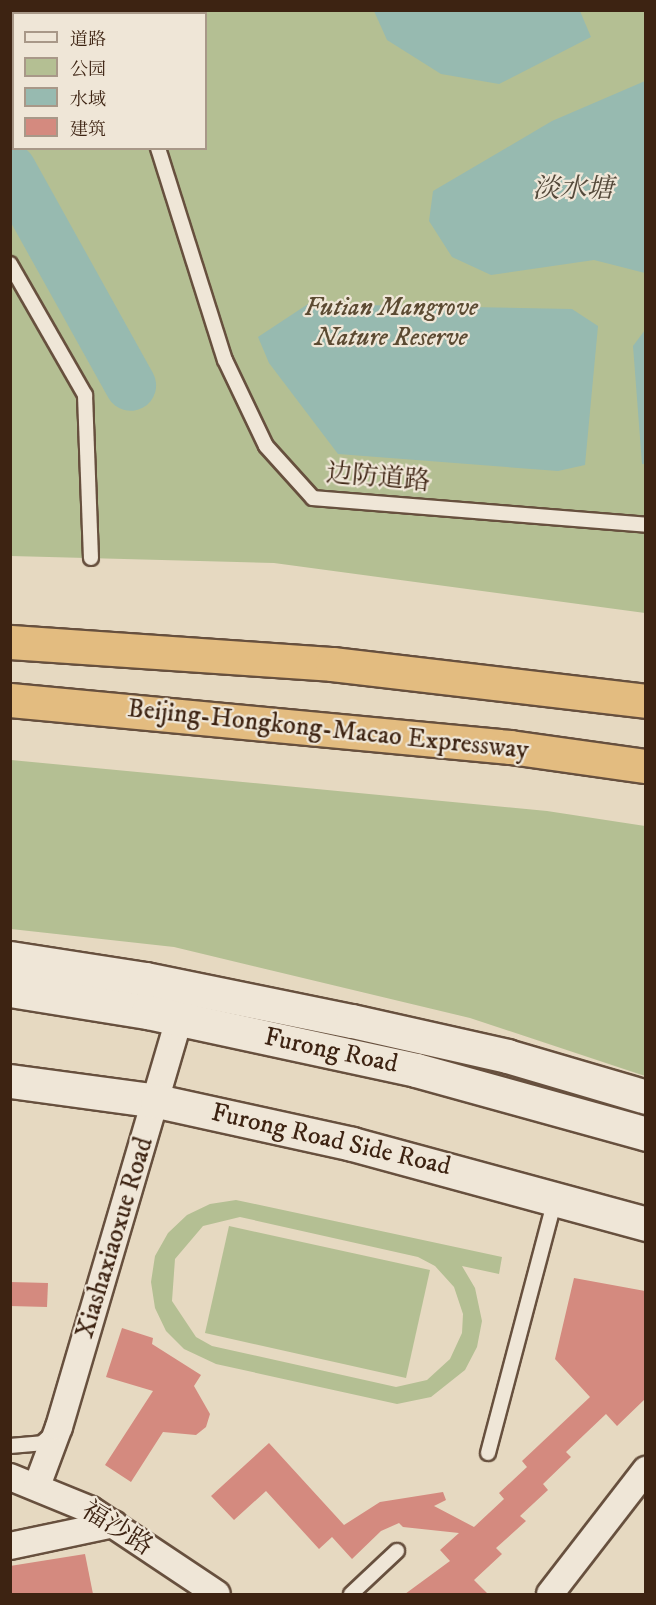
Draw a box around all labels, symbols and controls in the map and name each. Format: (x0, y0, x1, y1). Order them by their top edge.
legend (12, 12, 207, 150)
text: 道路 (70, 29, 106, 51)
text: 公园 (70, 59, 106, 81)
text: 水域 (70, 89, 106, 111)
text: 建筑 (70, 119, 106, 141)
water label: 淡水塘 (533, 174, 613, 206)
park label: Futian Mangrove Nature Reserve (304, 292, 478, 354)
street label: 边防道路 (325, 458, 431, 498)
street label: Beijing-Hongkong-Macao Expressway (126, 693, 530, 767)
street label: Furong Road (261, 1022, 401, 1080)
street label: Furong Road Side Road (208, 1097, 454, 1183)
street label: Xiashaxiaoxue Road (70, 1134, 160, 1342)
street label: 福沙路 (76, 1495, 158, 1563)

